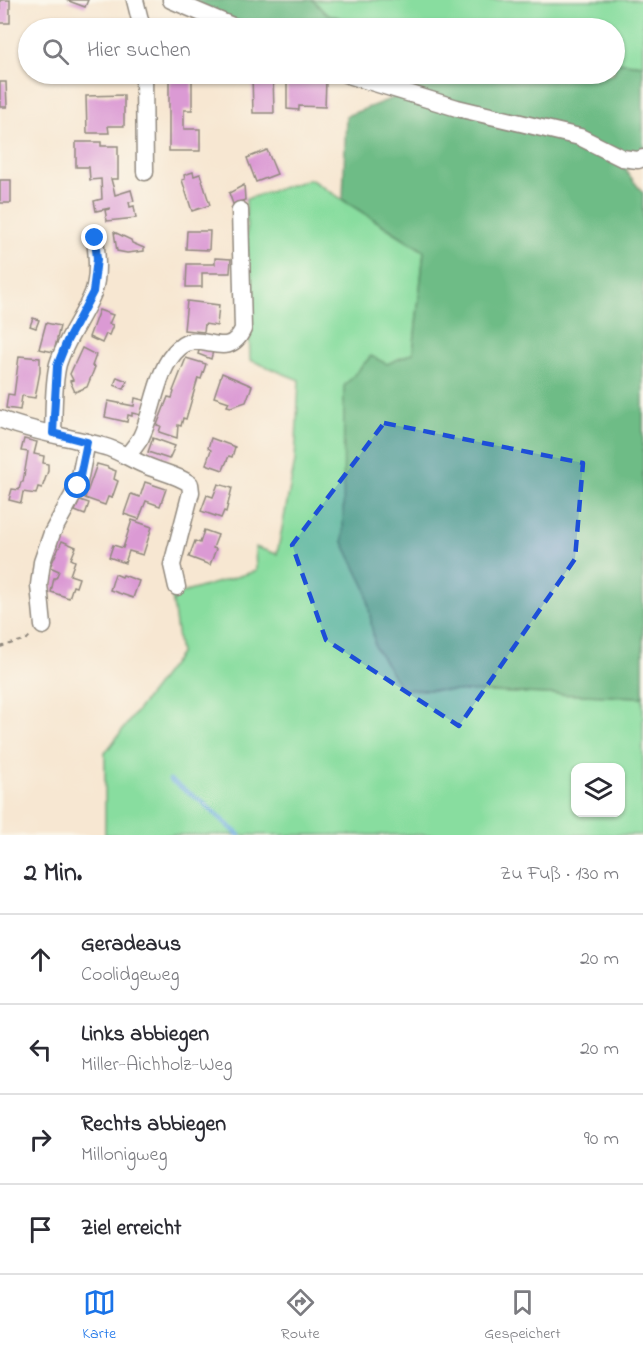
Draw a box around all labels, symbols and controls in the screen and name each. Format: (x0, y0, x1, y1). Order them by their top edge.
search box (18, 18, 625, 84)
icon: search (39, 35, 72, 68)
text: Hier suchen (87, 35, 191, 67)
route end (81, 224, 107, 250)
route start (64, 472, 90, 498)
map controls (571, 763, 625, 817)
button: layers (571, 763, 625, 817)
text: 2 Min. (24, 855, 82, 893)
text: Zu Fuß · 130 m (500, 860, 619, 889)
text: Geradeaus (81, 929, 181, 961)
icon: ahead (24, 943, 57, 976)
text: 20 m (580, 945, 619, 974)
text: Coolidgeweg (81, 961, 179, 990)
text: Links abbiegen (81, 1019, 209, 1051)
icon: left (24, 1033, 57, 1066)
text: 20 m (580, 1035, 619, 1064)
text: Miller-Aichholz-Weg (81, 1051, 232, 1080)
text: Rechts abbiegen (81, 1109, 226, 1141)
icon: right (24, 1123, 57, 1156)
text: 90 m (584, 1125, 619, 1154)
text: Millonigweg (81, 1141, 167, 1170)
icon: arrive (24, 1213, 57, 1246)
text: Ziel erreicht (81, 1213, 181, 1245)
tab: Karte (82, 1286, 116, 1346)
tab: Route (281, 1286, 320, 1346)
tab: Gespeichert (484, 1286, 561, 1346)

